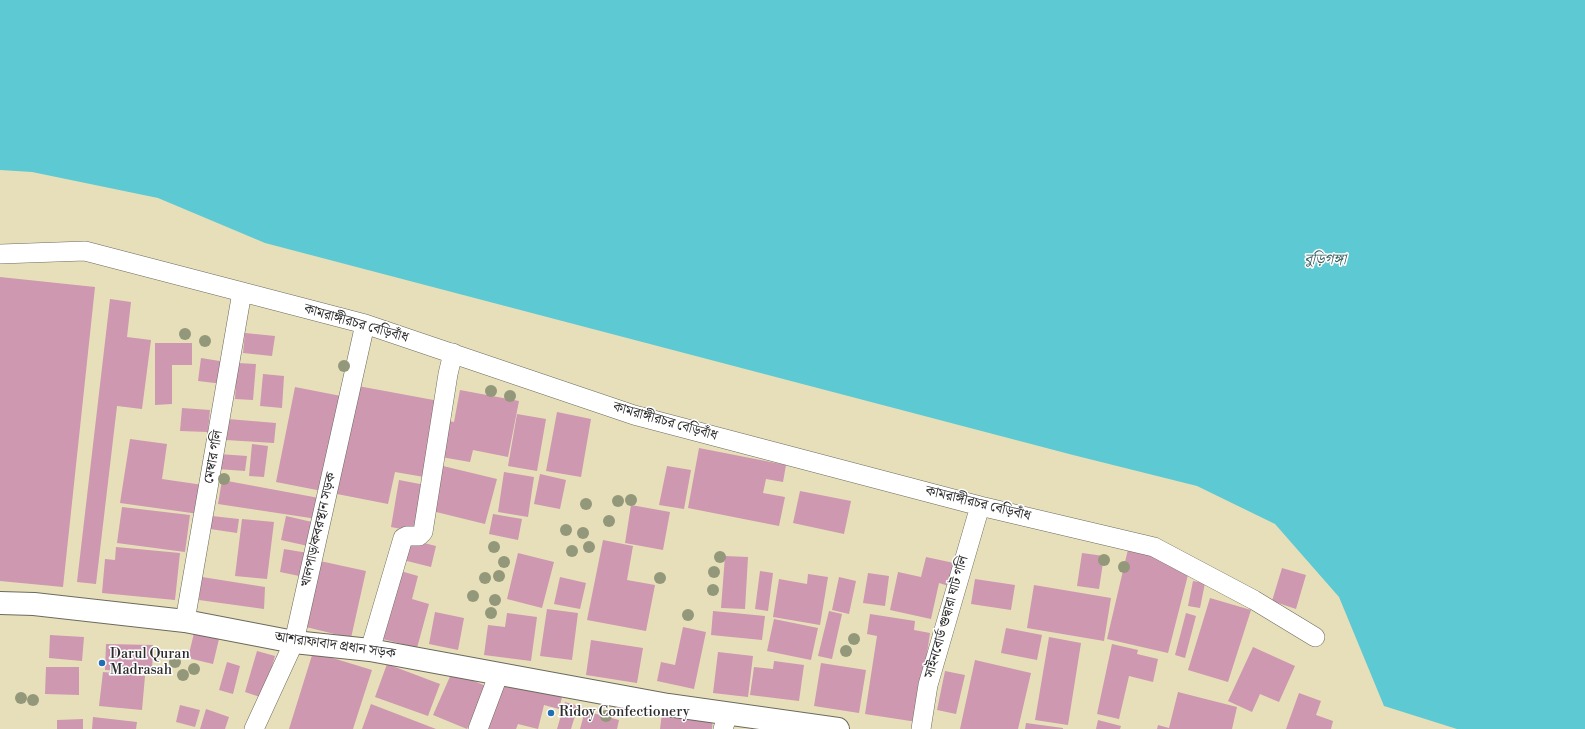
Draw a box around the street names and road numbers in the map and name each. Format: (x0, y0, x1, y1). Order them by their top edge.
street label: কামরাঙ্গীরচর বেড়িবাঁধ (302, 301, 410, 347)
street label: কামরাঙ্গীরচর বেড়িবাঁধ (611, 399, 719, 445)
street label: মেম্বার গলি (201, 429, 227, 485)
street label: খালপাড়/কবরস্থান সড়ক (298, 471, 340, 589)
street label: কামরাঙ্গীরচর বেড়িবাঁধ (924, 483, 1032, 525)
street label: সাইনবোর্ড গুদ্বারা ঘাট গলি (921, 554, 973, 680)
street label: আশরাফাবাদ প্রধান সড়ক (273, 629, 397, 663)

